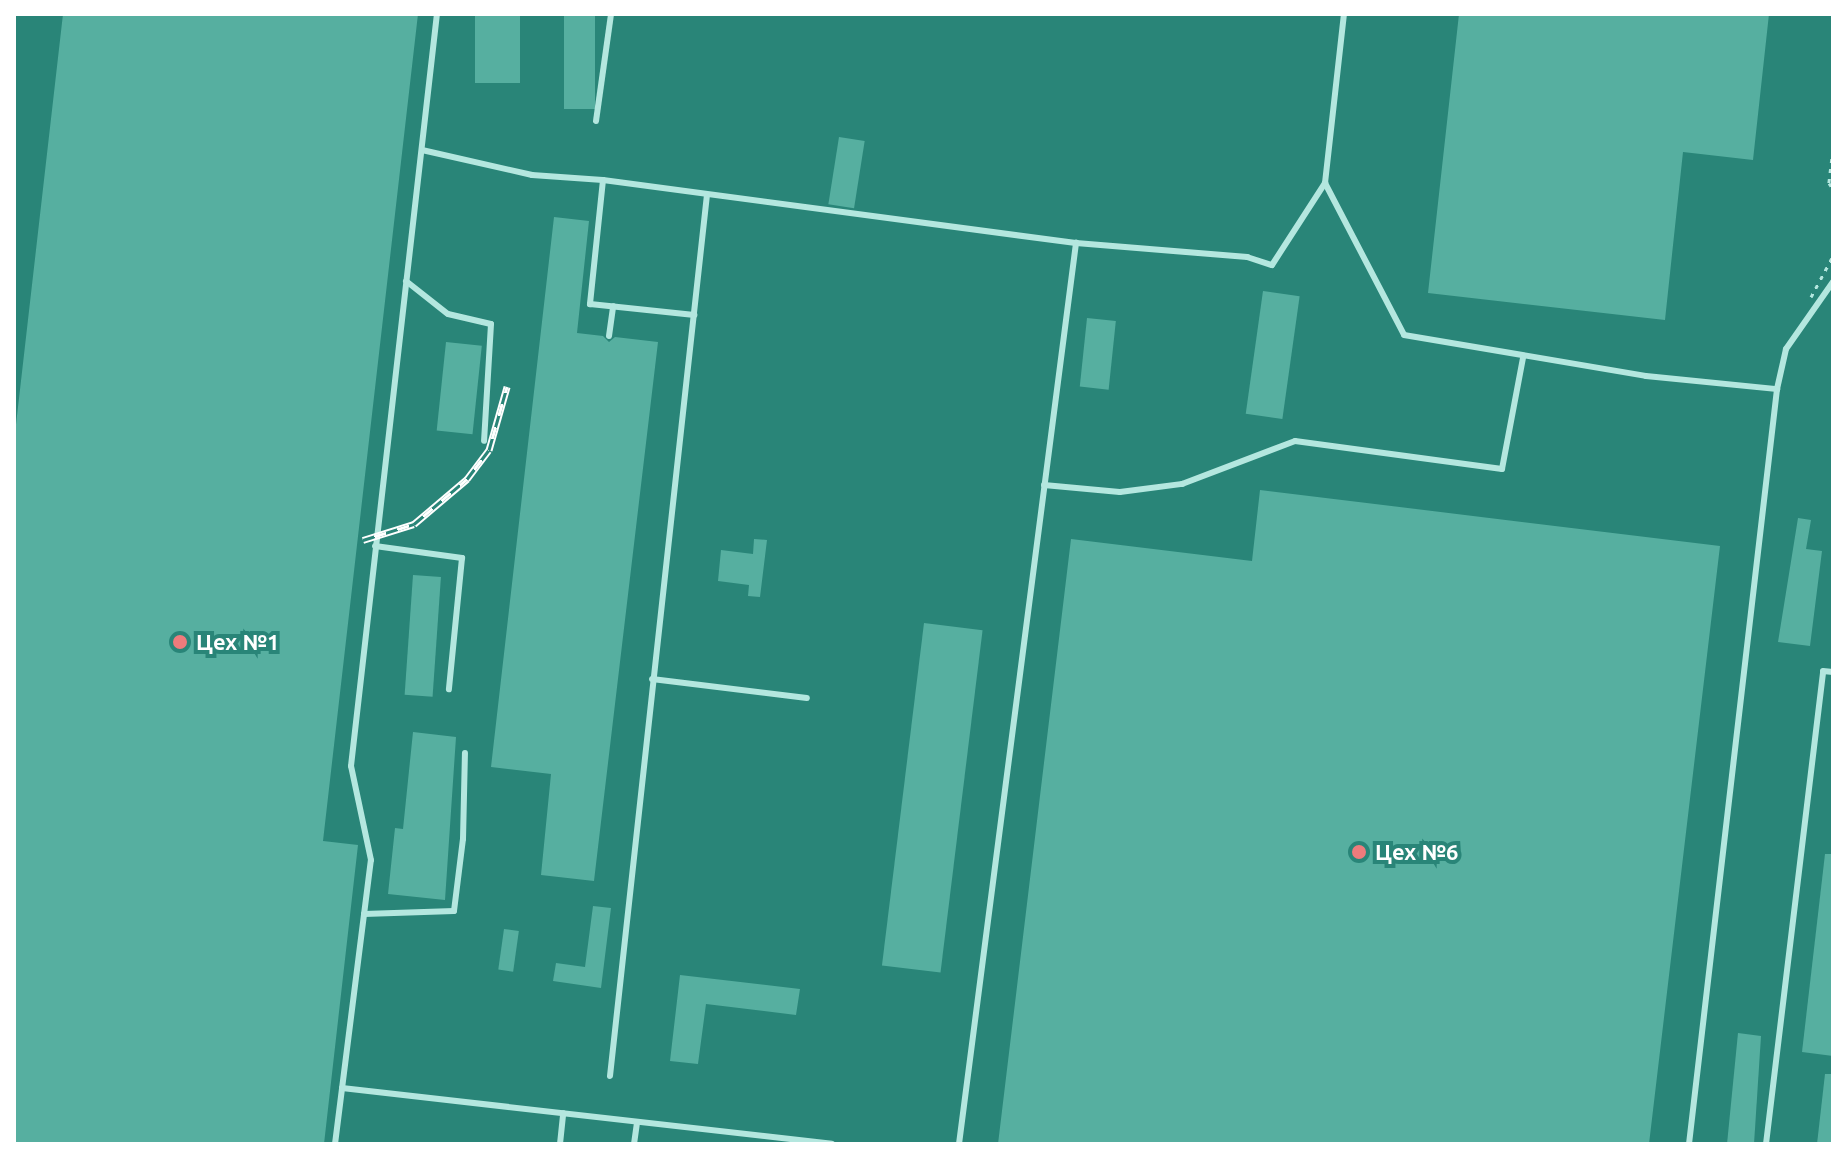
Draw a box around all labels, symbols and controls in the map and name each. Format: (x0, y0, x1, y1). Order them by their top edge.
place label: Цех №1 (196, 629, 279, 655)
marker: Цех №1 (171, 633, 189, 651)
place label: Цех №6 (1375, 839, 1458, 865)
marker: Цех №6 (1350, 843, 1368, 861)

